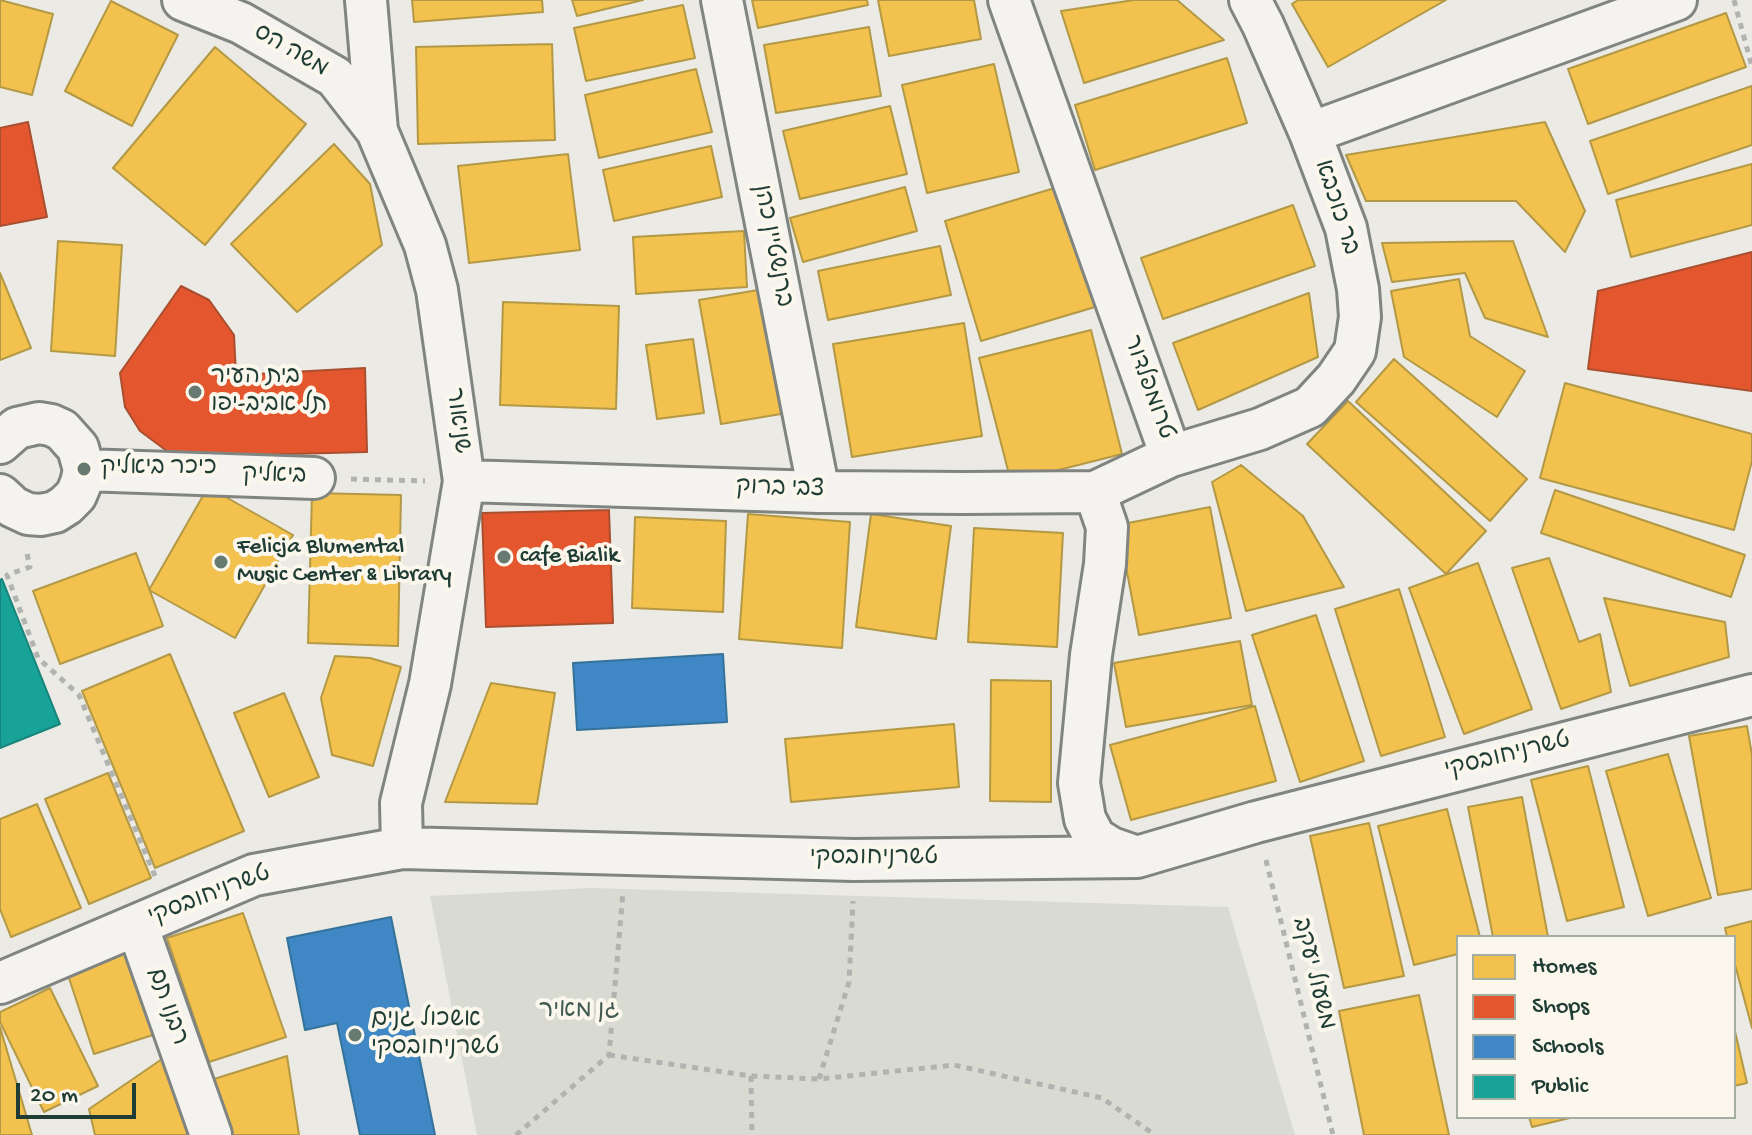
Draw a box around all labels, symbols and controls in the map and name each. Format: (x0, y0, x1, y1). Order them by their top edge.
street label: משה הס (248, 19, 332, 85)
street label: בר כוכבא (1306, 157, 1364, 259)
street label: ברנשטיין כהן (745, 182, 797, 310)
street label: טרומפלדור (1115, 332, 1179, 444)
place label: בית העיר תל אביב-יפו (211, 364, 327, 420)
marker: בית העיר תל אביב-יפו (186, 383, 204, 401)
street label: שניאור (437, 386, 475, 456)
place label: כיכר ביאליק (100, 455, 217, 483)
marker: כיכר ביאליק (75, 460, 93, 478)
street label: ביאליק (241, 461, 307, 493)
street label: צבי ברוק (735, 474, 825, 506)
place label: Felicja Blumental Music Center & Library (237, 534, 451, 590)
place label: cafe Bialik (520, 543, 619, 571)
marker: cafe Bialik (495, 548, 513, 566)
marker: Felicja Blumental Music Center & Library (212, 553, 230, 571)
street label: טשרניחובסקי (1442, 727, 1574, 787)
street label: טשרניחובסקי (810, 845, 938, 873)
street label: טשרניחובסקי (145, 860, 275, 934)
street label: משעול יעקב (1284, 915, 1340, 1033)
legend (1456, 935, 1736, 1119)
text: Homes (1532, 953, 1596, 982)
street label: רבנו תם (139, 965, 193, 1049)
text: Shops (1532, 993, 1589, 1022)
park label: גן מאיר (539, 998, 619, 1026)
place label: אשכול גנים טשרניחובסקי (371, 1007, 500, 1063)
marker: אשכול גנים טשרניחובסקי (346, 1026, 364, 1044)
text: Schools (1532, 1033, 1603, 1062)
scale bar (20, 1067, 140, 1117)
text: Public (1532, 1073, 1588, 1102)
text: 20 m (30, 1082, 78, 1111)

